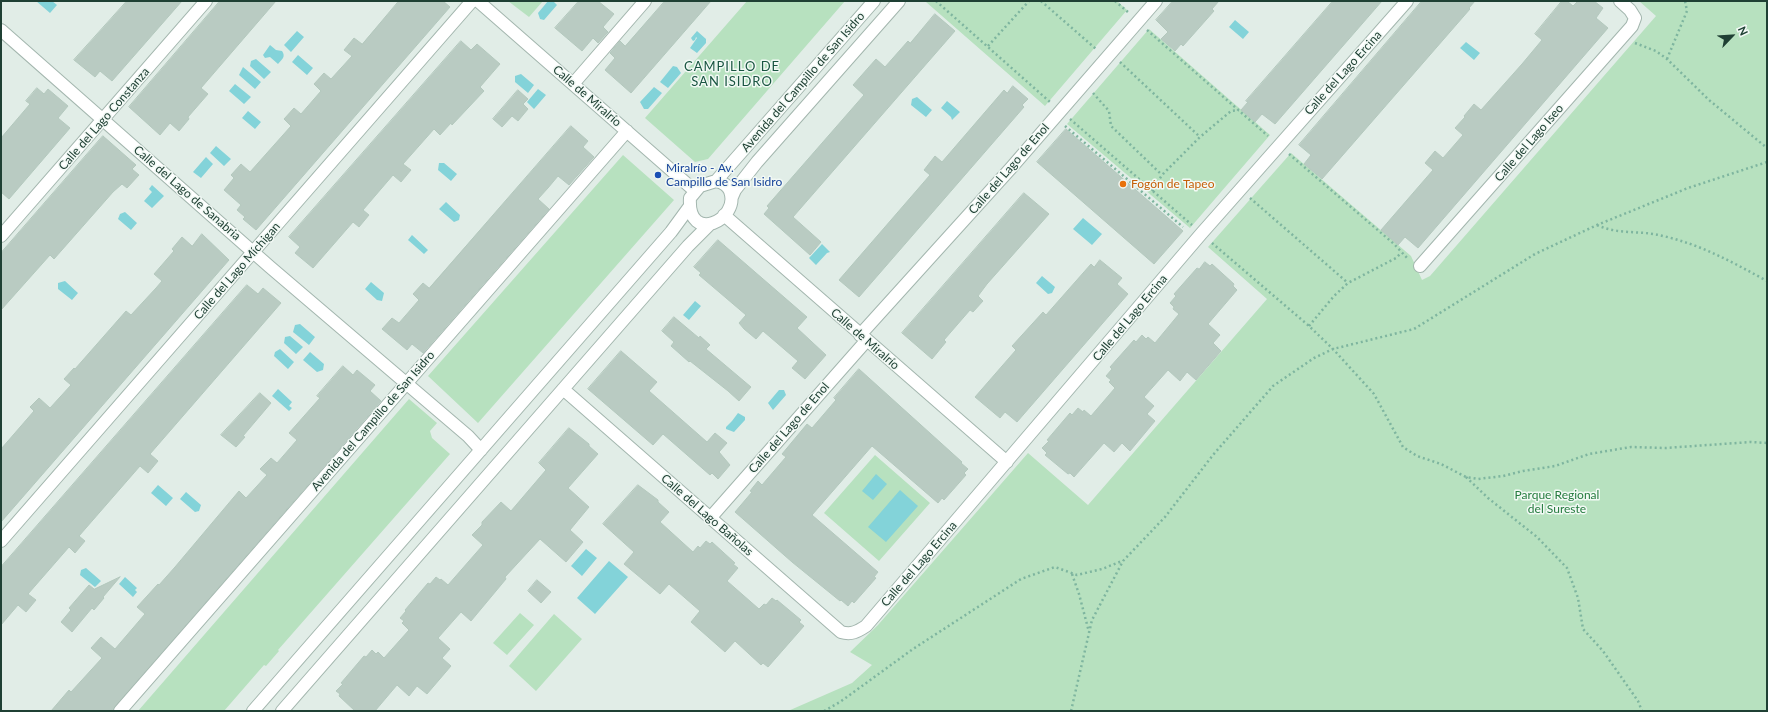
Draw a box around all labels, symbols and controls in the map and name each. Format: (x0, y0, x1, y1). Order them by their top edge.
street label: Avenida del Campillo de San Isidro (738, 9, 868, 155)
north arrow (1712, 16, 1752, 56)
text: N (1736, 24, 1751, 37)
street label: Calle del Lago Ercina (1301, 28, 1385, 118)
district label: CAMPILLO DE SAN ISIDRO (684, 59, 780, 90)
street label: Calle de Miralrío (550, 62, 624, 130)
street label: Calle del Lago Constanza (56, 65, 152, 173)
street label: Calle del Lago Iseo (1492, 101, 1566, 185)
street label: Calle del Lago de Enol (966, 121, 1052, 217)
street label: Calle del Lago de Sanabria (130, 143, 244, 243)
place label: Miralrío - Av. Campillo de San Isidro (666, 161, 782, 189)
marker: Miralrío - Av. Campillo de San Isidro (653, 170, 663, 180)
place label: Fogón de Tapeo (1131, 177, 1214, 191)
marker: Fogón de Tapeo (1118, 179, 1128, 189)
street label: Calle del Lago Míchigan (191, 219, 283, 323)
street label: Calle del Lago Ercina (1090, 272, 1170, 364)
street label: Calle de Miralrío (828, 305, 902, 373)
street label: Avenida del Campillo de San Isidro (308, 348, 438, 494)
street label: Calle del Lago de Enol (746, 380, 832, 476)
street label: Calle del Lago Bañolas (658, 471, 756, 559)
park label: Parque Regional del Sureste (1515, 488, 1599, 516)
street label: Calle del Lago Ercina (878, 518, 960, 610)

